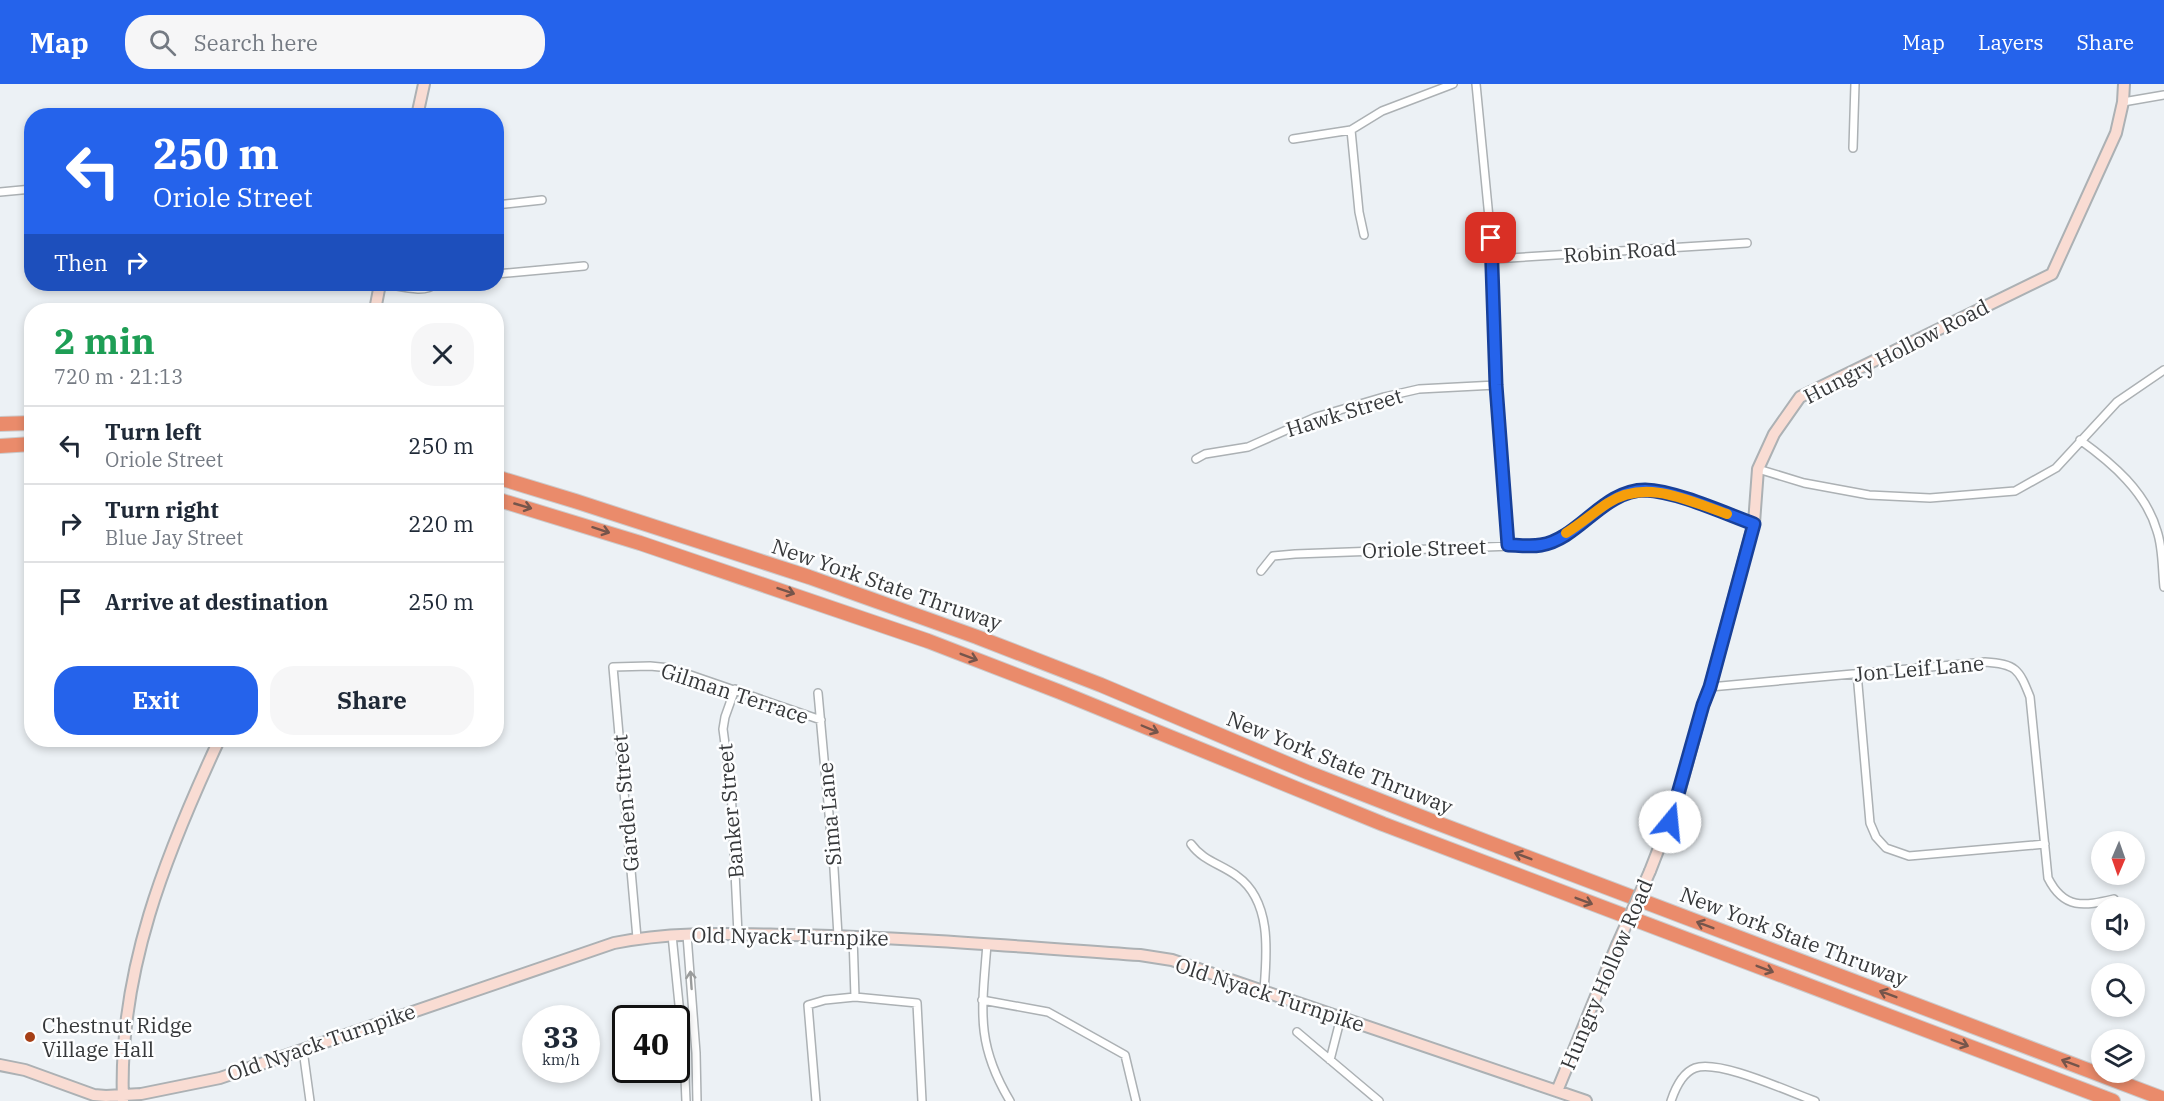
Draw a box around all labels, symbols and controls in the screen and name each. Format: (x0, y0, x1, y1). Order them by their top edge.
search box (125, 15, 545, 69)
text: Map (30, 24, 89, 61)
icon: search (146, 26, 179, 59)
text: Search here (194, 28, 318, 57)
text: Map (1902, 28, 1945, 56)
text: Layers (1978, 28, 2044, 56)
text: Share (2077, 28, 2134, 56)
text: 250 m (153, 126, 279, 181)
icon: left (54, 132, 132, 210)
text: Oriole Street (153, 179, 313, 214)
pin (1465, 212, 1516, 263)
icon: arrive (1474, 221, 1507, 254)
street label: Robin Road (1563, 233, 1678, 269)
icon: right (120, 246, 153, 279)
text: Then (54, 248, 108, 277)
street label: Hungry Hollow Road (1799, 292, 1994, 410)
text: 2 min (54, 317, 155, 364)
button: close (411, 323, 474, 386)
text: 720 m · 21:13 (54, 363, 183, 390)
street label: Hawk Street (1282, 381, 1406, 443)
text: Turn left (105, 417, 201, 446)
icon: left (54, 429, 87, 462)
text: 250 m (408, 431, 474, 460)
text: Oriole Street (105, 446, 223, 473)
text: Turn right (105, 495, 219, 524)
one-way arrow (513, 501, 532, 512)
icon: right (54, 507, 87, 540)
text: 220 m (408, 509, 474, 538)
text: Blue Jay Street (105, 524, 243, 551)
one-way arrow (591, 525, 610, 536)
street label: New York State Thruway (768, 531, 1006, 637)
street label: Oriole Street (1361, 532, 1487, 564)
icon: arrive (54, 585, 87, 618)
text: Arrive at destination (105, 587, 328, 616)
text: 250 m (408, 587, 474, 616)
one-way arrow (776, 587, 795, 598)
street label: Jon Leif Lane (1853, 648, 1985, 688)
one-way arrow (960, 652, 978, 663)
street label: Gilman Terrace (658, 656, 812, 730)
button: Exit (54, 666, 258, 735)
button: Share (270, 666, 474, 735)
street label: New York State Thruway (1223, 704, 1458, 821)
one-way arrow (1141, 724, 1159, 736)
street label: Garden Street (605, 733, 645, 873)
street label: Banker Street (710, 742, 750, 880)
street label: Sima Lane (811, 761, 847, 867)
position arrow (1638, 790, 1702, 854)
north arrow (2091, 831, 2145, 885)
map controls (2091, 831, 2145, 1083)
one-way arrow (1514, 850, 1533, 861)
street label: Hungry Hollow Road (1553, 874, 1659, 1074)
street label: New York State Thruway (1676, 880, 1912, 993)
one-way arrow (1575, 896, 1593, 907)
button: sound (2091, 897, 2145, 951)
one-way arrow (1696, 919, 1715, 930)
street label: Old Nyack Turnpike (691, 920, 889, 952)
street label: Old Nyack Turnpike (1172, 950, 1368, 1038)
button: search (2091, 963, 2145, 1017)
one-way arrow (1755, 964, 1774, 975)
one-way arrow (685, 970, 696, 990)
one-way arrow (1879, 987, 1898, 998)
street label: Old Nyack Turnpike (223, 997, 419, 1087)
speed limit sign: 40 (612, 1005, 690, 1083)
place label: Chestnut Ridge Village Hall (42, 1011, 192, 1063)
text: 33 (543, 1017, 579, 1056)
button: layers (2091, 1029, 2145, 1083)
marker: Chestnut Ridge Village Hall (23, 1030, 37, 1044)
one-way arrow (1951, 1038, 1969, 1049)
text: km/h (542, 1050, 580, 1069)
one-way arrow (2061, 1057, 2080, 1068)

